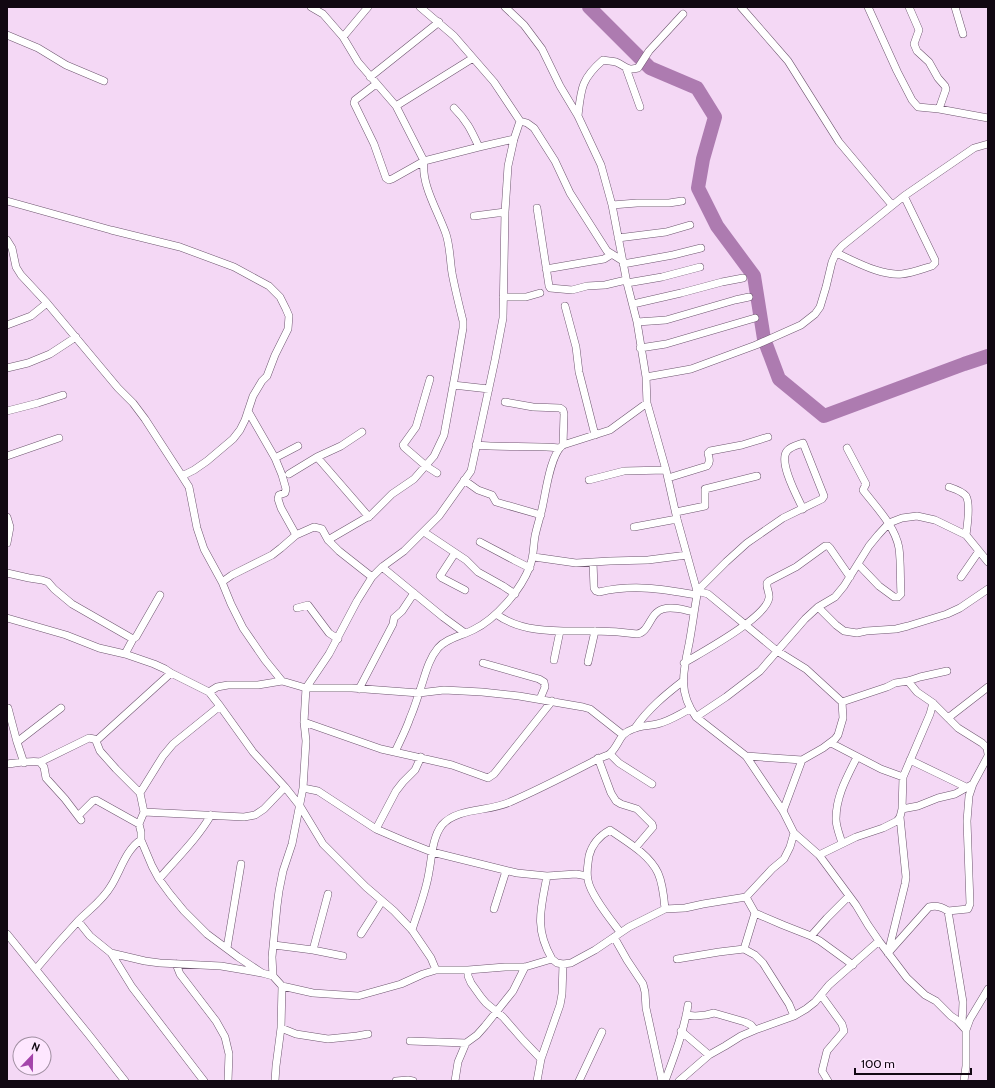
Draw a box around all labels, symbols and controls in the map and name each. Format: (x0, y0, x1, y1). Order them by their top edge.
north arrow (12, 1036, 52, 1076)
text: N (30, 1039, 42, 1055)
scale bar (855, 1050, 971, 1076)
text: 100 m (861, 1056, 895, 1071)

